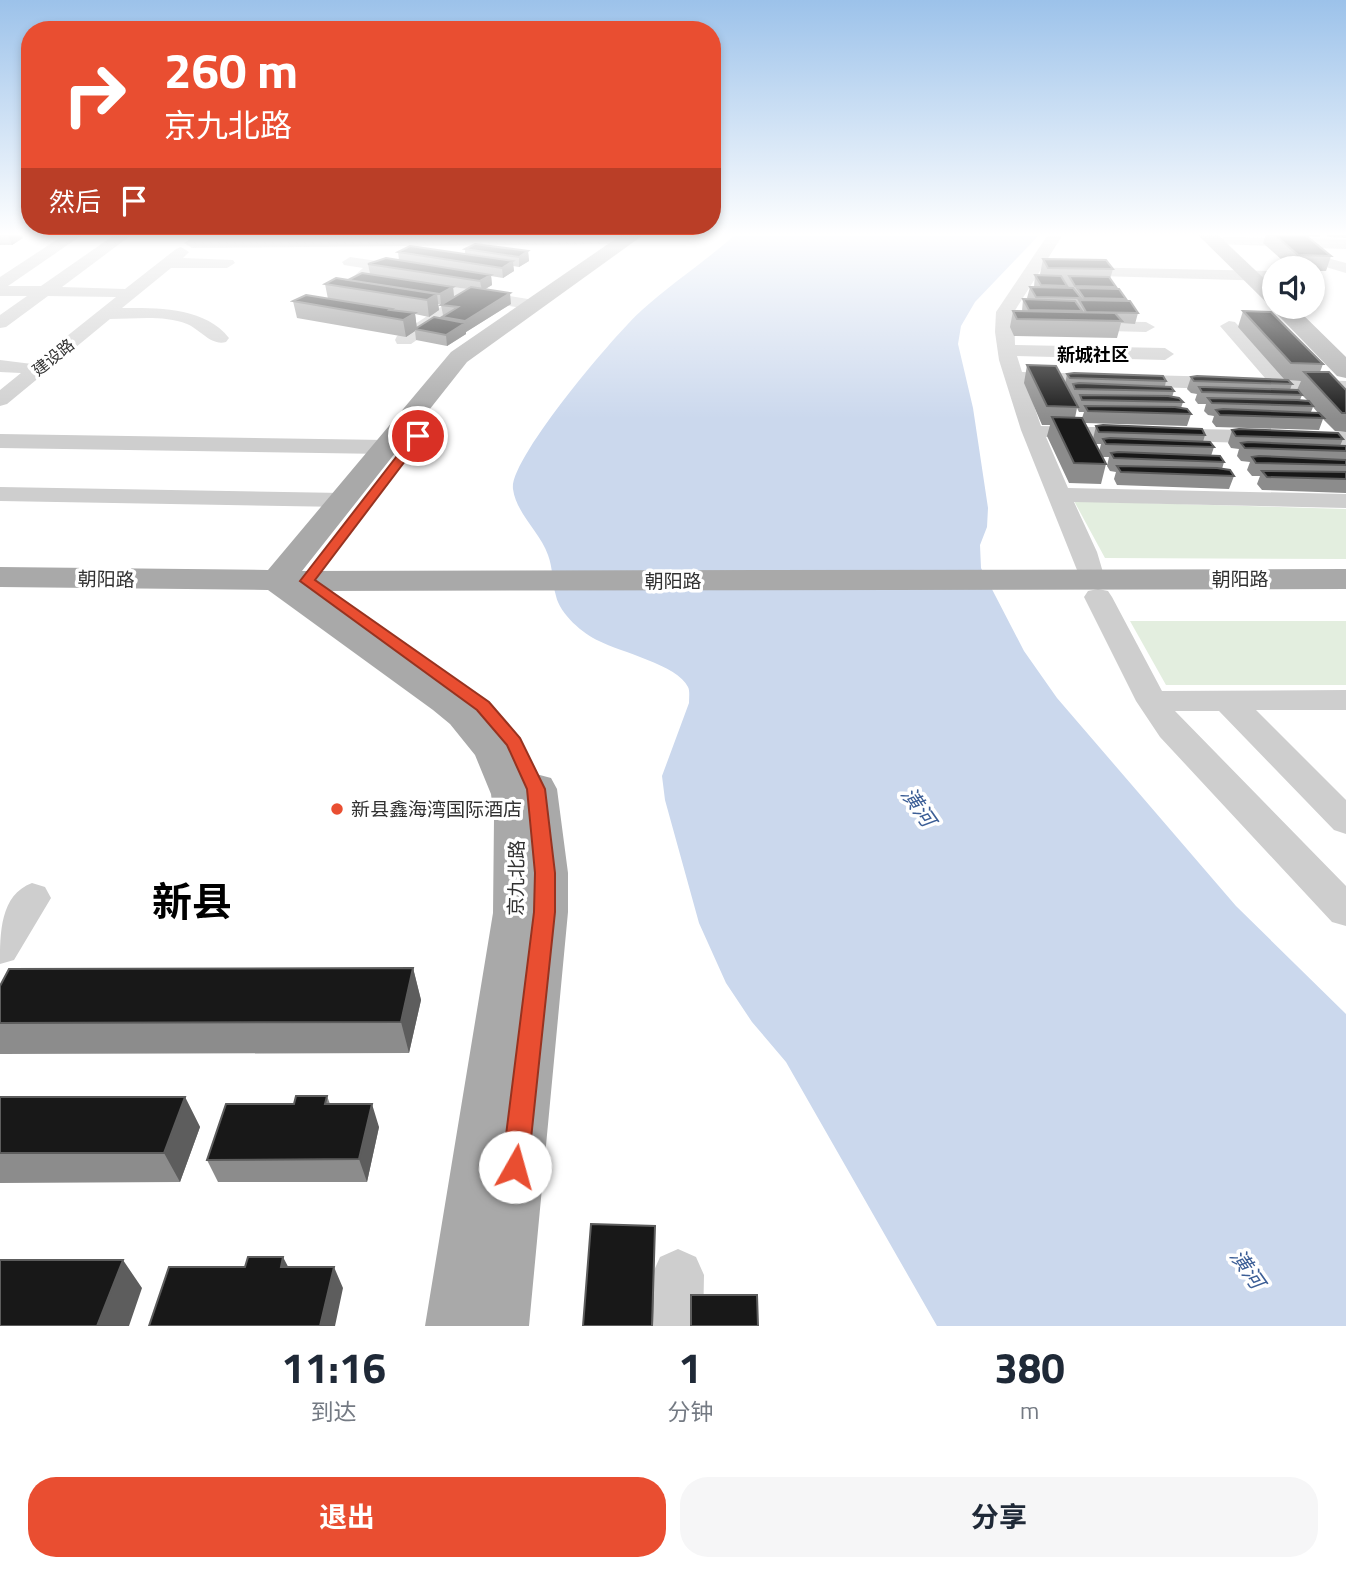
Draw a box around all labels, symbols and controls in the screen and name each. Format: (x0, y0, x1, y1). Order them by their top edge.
text: 260 m (164, 32, 298, 107)
icon: right (49, 49, 140, 140)
text: 京九北路 (164, 101, 292, 149)
text: 然后 (49, 182, 101, 221)
icon: arrive (115, 182, 153, 220)
map controls (1262, 256, 1325, 319)
button: sound (1262, 256, 1325, 319)
street label: 建设路 (27, 333, 79, 381)
district label: 新城社区 (1057, 341, 1129, 368)
pin (388, 406, 448, 466)
icon: arrive (399, 417, 437, 455)
street label: 朝阳路 (77, 564, 135, 593)
street label: 朝阳路 (1211, 564, 1269, 593)
street label: 朝阳路 (644, 566, 702, 595)
water label: 潢河 (894, 780, 946, 836)
place label: 新县鑫海湾国际酒店 (351, 794, 522, 823)
marker: 新县鑫海湾国际酒店 (329, 801, 345, 817)
street label: 京九北路 (500, 840, 531, 916)
district label: 新县 (152, 871, 232, 932)
position arrow (478, 1130, 552, 1204)
water label: 潢河 (1223, 1242, 1275, 1298)
text: 11:16 (281, 1335, 386, 1399)
text: 1 (678, 1335, 702, 1399)
text: 380 (994, 1335, 1065, 1399)
text: m (1020, 1393, 1039, 1428)
text: 到达 (311, 1394, 357, 1429)
text: 分钟 (667, 1394, 713, 1429)
button: 退出 (28, 1477, 666, 1557)
button: 分享 (680, 1477, 1318, 1557)

